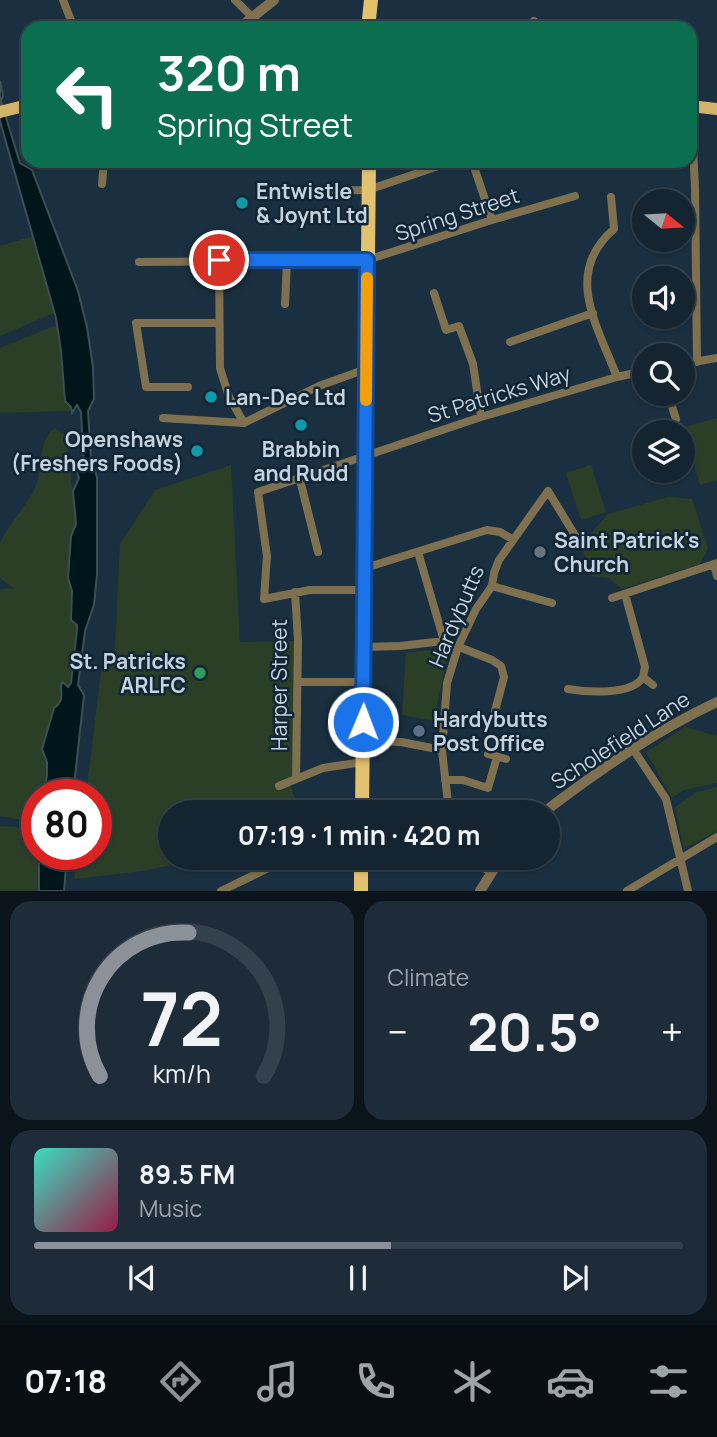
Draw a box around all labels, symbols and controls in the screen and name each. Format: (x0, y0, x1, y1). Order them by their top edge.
text: 320 m (157, 39, 301, 106)
icon: left (42, 49, 133, 140)
text: Spring Street (157, 103, 353, 147)
place label: Entwistle & Joynt Ltd (256, 177, 368, 229)
street label: Spring Street (392, 181, 522, 247)
north arrow (632, 189, 695, 252)
map controls (632, 189, 695, 483)
marker: Entwistle & Joynt Ltd (234, 195, 250, 211)
pin (189, 230, 249, 290)
icon: arrive (200, 241, 238, 279)
button: sound (632, 266, 695, 329)
button: search (632, 343, 695, 406)
street label: St Patricks Way (424, 359, 574, 429)
place label: Lan-Dec Ltd (225, 383, 346, 411)
marker: Lan-Dec Ltd (203, 389, 219, 405)
marker: Brabbin and Rudd (293, 417, 309, 433)
button: layers (632, 420, 695, 483)
place label: Openshaws (Freshers Foods) (11, 425, 183, 477)
place label: Brabbin and Rudd (253, 435, 349, 487)
marker: Openshaws (Freshers Foods) (189, 443, 205, 459)
place label: Saint Patrick's Church (554, 526, 699, 578)
marker: Saint Patrick's Church (532, 544, 548, 560)
street label: Hardybutts (422, 561, 490, 671)
street label: Harper Street (265, 619, 293, 751)
place label: St. Patricks ARLFC (69, 647, 186, 699)
marker: St. Patricks ARLFC (192, 665, 208, 681)
position arrow (326, 685, 400, 759)
street label: Scholefield Lane (545, 685, 695, 795)
place label: Hardybutts Post Office (433, 705, 548, 757)
marker: Hardybutts Post Office (411, 723, 427, 739)
speed limit sign: 80 (21, 779, 112, 870)
text: 07:19 · 1 min · 420 m (238, 817, 480, 853)
text: Climate (388, 961, 469, 993)
text: 72 (141, 969, 223, 1069)
text: 20.5° (467, 996, 602, 1067)
text: − (388, 1005, 408, 1057)
text: + (661, 1005, 683, 1057)
text: km/h (153, 1056, 211, 1091)
text: 89.5 FM (139, 1156, 235, 1192)
text: Music (139, 1192, 202, 1224)
icon: previous (123, 1259, 161, 1297)
icon: pause (339, 1259, 377, 1297)
icon: next (556, 1259, 594, 1297)
icon: directions (156, 1357, 205, 1406)
icon: music (253, 1357, 302, 1406)
icon: phone (351, 1357, 400, 1406)
icon: climate (448, 1357, 497, 1406)
icon: car (546, 1357, 595, 1406)
icon: filters (644, 1357, 693, 1406)
text: 07:18 (24, 1359, 107, 1403)

